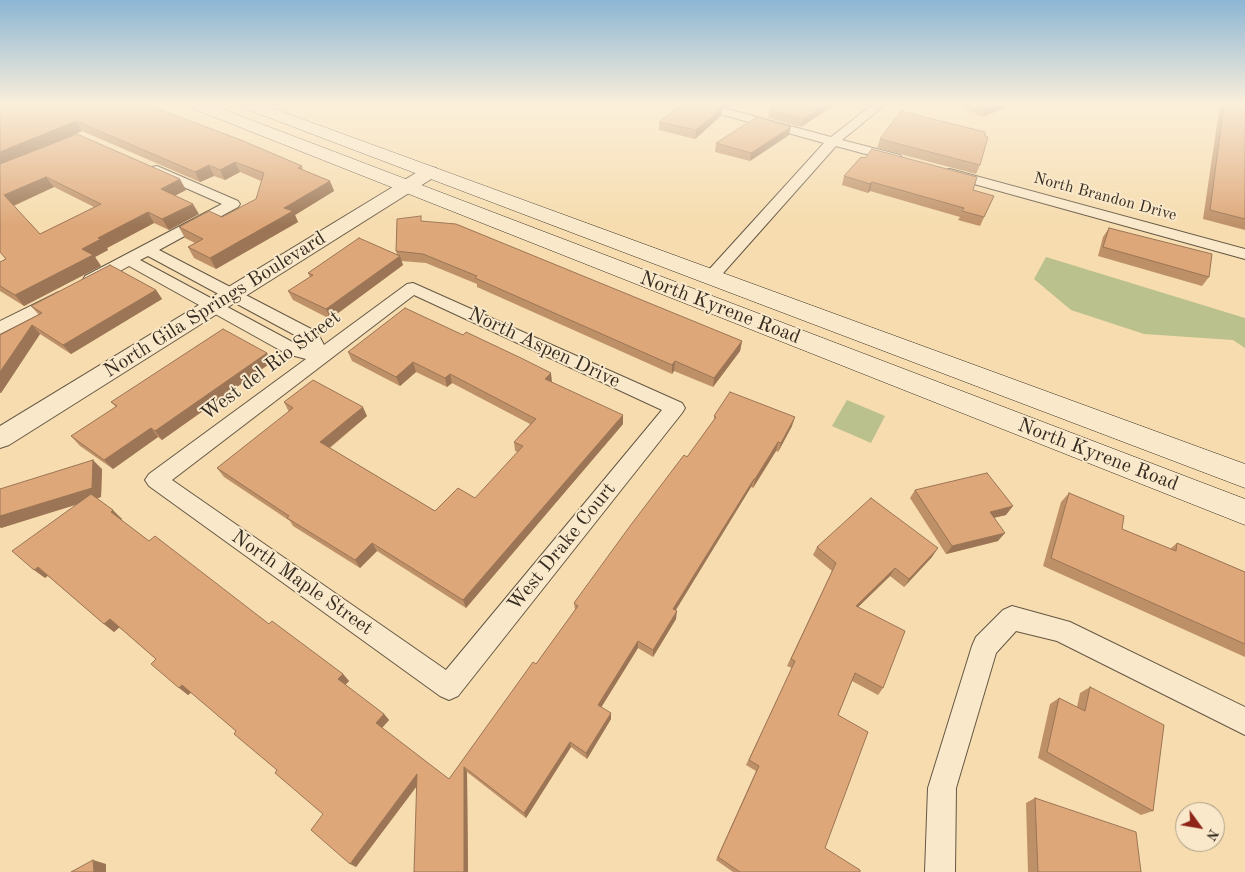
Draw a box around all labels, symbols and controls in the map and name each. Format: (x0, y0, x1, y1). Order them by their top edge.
street label: North Brandon Drive (1031, 169, 1179, 225)
street label: North Gila Springs Boulevard (99, 227, 331, 383)
street label: North Kyrene Road (636, 266, 804, 350)
street label: North Aspen Drive (464, 302, 624, 394)
street label: West del Rio Street (196, 306, 346, 426)
street label: North Kyrene Road (1014, 413, 1182, 497)
street label: West Drake Court (503, 478, 621, 616)
street label: North Maple Street (227, 525, 377, 641)
north arrow (1175, 802, 1225, 852)
text: N (1203, 826, 1221, 843)

